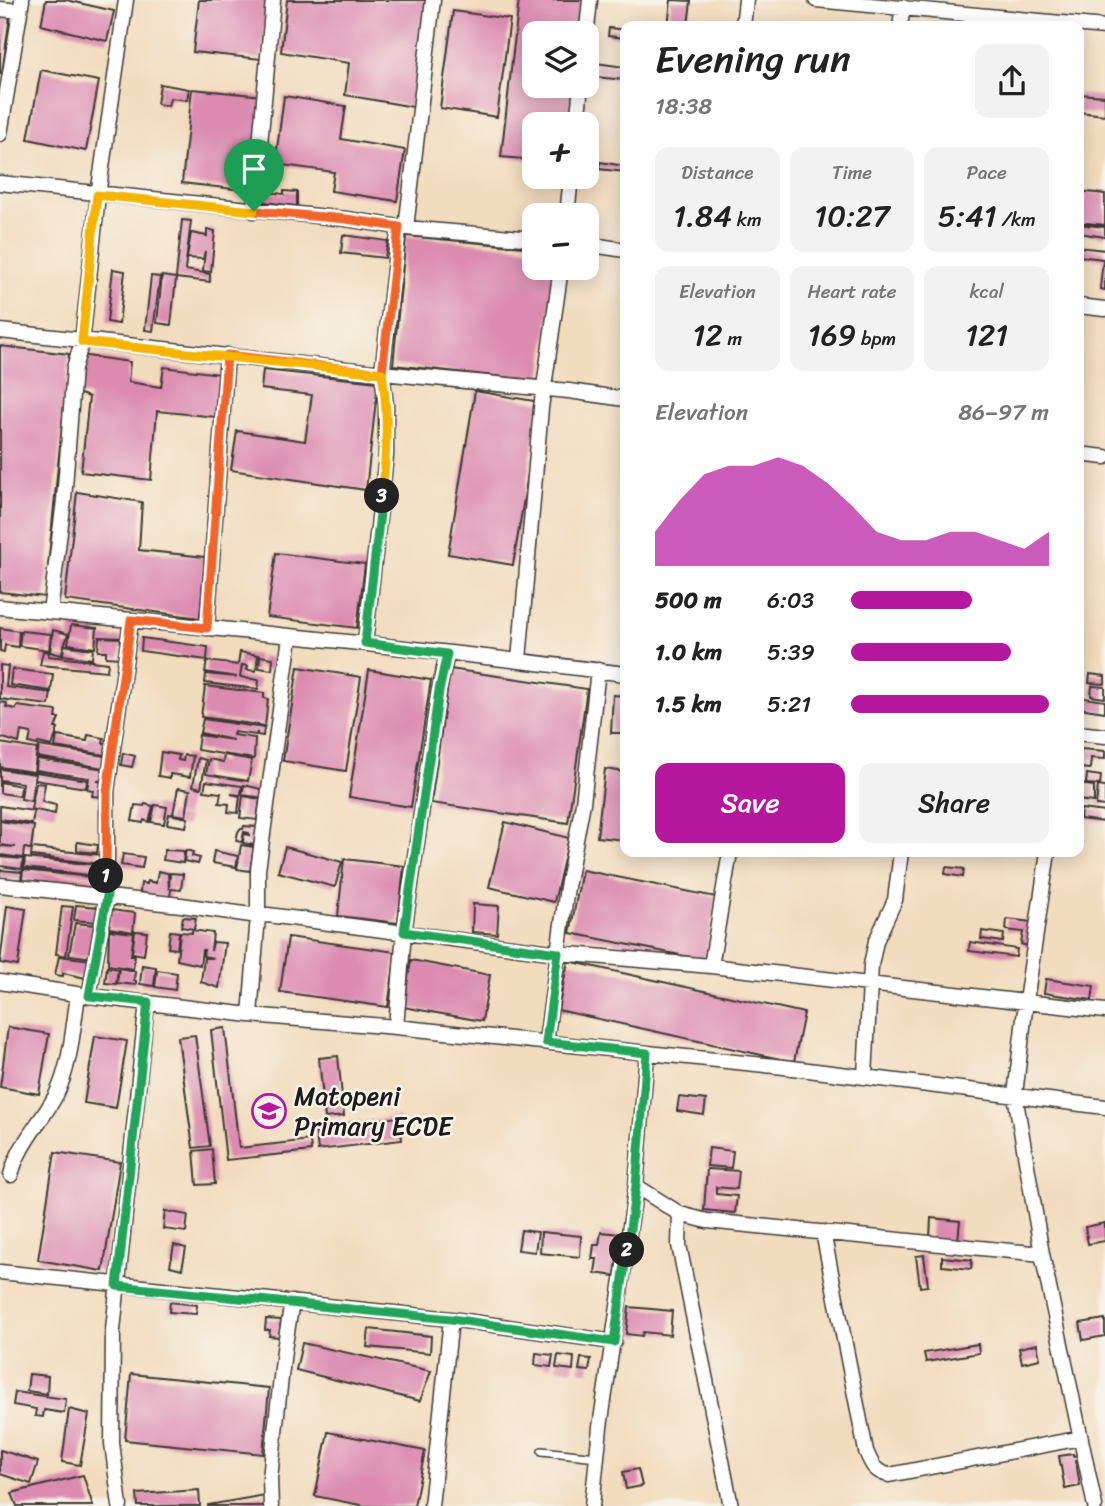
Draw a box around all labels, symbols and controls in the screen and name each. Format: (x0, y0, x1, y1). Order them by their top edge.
map controls (522, 21, 599, 280)
button: layers (522, 21, 599, 98)
text: Evening run (655, 26, 851, 93)
button: share (975, 44, 1049, 118)
text: 18:38 (655, 86, 712, 127)
button: + (522, 112, 599, 189)
pin (224, 139, 284, 211)
icon: arrive (235, 150, 273, 188)
text: Distance (681, 156, 753, 189)
text: Time (832, 156, 872, 189)
text: Pace (966, 156, 1007, 189)
text: 1.84 (673, 189, 732, 243)
text: 10:27 (814, 189, 890, 243)
text: 5:41 (938, 189, 997, 243)
button: − (522, 203, 599, 280)
text: km (732, 203, 762, 236)
text: /km (997, 203, 1036, 236)
text: Elevation (679, 275, 756, 308)
text: Heart rate (807, 275, 897, 308)
text: kcal (969, 275, 1004, 308)
text: 12 (692, 308, 723, 362)
text: 169 (808, 308, 856, 362)
text: 121 (965, 308, 1008, 362)
text: m (723, 322, 742, 355)
text: bpm (856, 322, 896, 355)
text: Elevation (655, 392, 748, 433)
text: 86–97 m (958, 392, 1049, 433)
pin: 3 (364, 478, 400, 514)
text: 3 (376, 479, 387, 512)
text: 500 m (655, 580, 722, 621)
text: 6:03 (767, 580, 814, 621)
text: 1.0 km (655, 632, 722, 673)
text: 5:39 (767, 632, 815, 673)
text: 1.5 km (655, 684, 722, 725)
text: 5:21 (767, 684, 811, 725)
button: Save (655, 763, 845, 843)
button: Share (859, 763, 1049, 843)
pin: 1 (88, 858, 124, 894)
text: 1 (101, 859, 110, 892)
place label: Matopeni Primary ECDE (294, 1073, 454, 1149)
school or university icon: Matopeni Primary ECDE (250, 1092, 288, 1130)
pin: 2 (610, 1232, 644, 1268)
text: 2 (621, 1233, 632, 1266)

